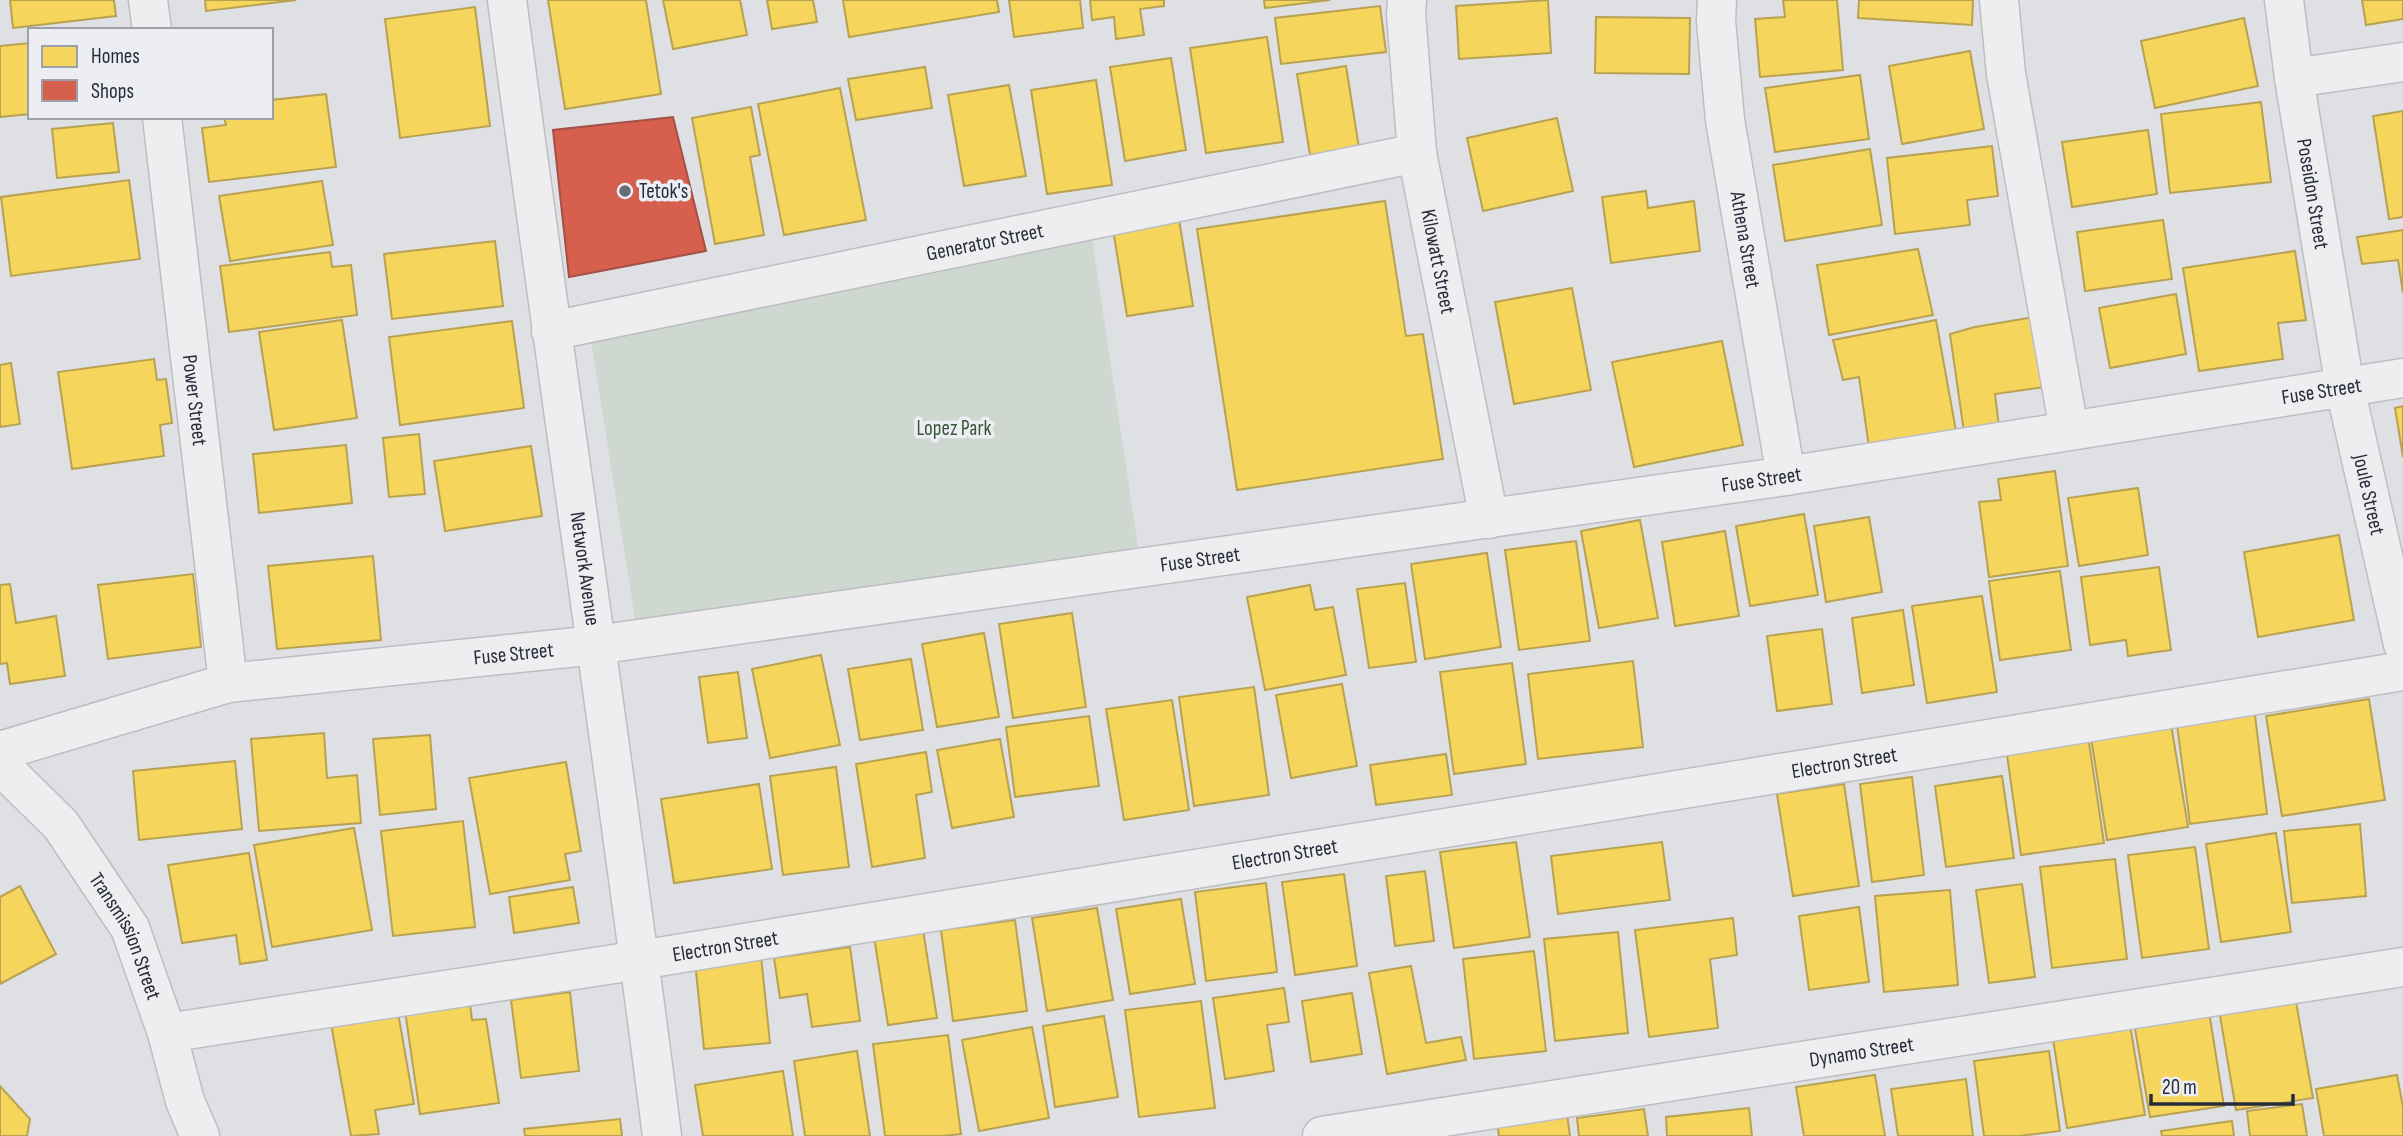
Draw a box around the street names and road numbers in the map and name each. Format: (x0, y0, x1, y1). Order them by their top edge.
street label: Poseidon Street (2292, 137, 2334, 251)
street label: Athena Street (1725, 189, 1766, 290)
street label: Kilowatt Street (1416, 207, 1461, 316)
street label: Generator Street (924, 218, 1046, 266)
street label: Power Street (177, 353, 213, 447)
street label: Fuse Street (2280, 372, 2363, 410)
street label: Joule Street (2348, 451, 2390, 537)
street label: Fuse Street (1720, 461, 1803, 498)
street label: Network Avenue (565, 510, 606, 627)
street label: Fuse Street (1158, 541, 1242, 577)
street label: Fuse Street (472, 637, 555, 670)
street label: Electron Street (1790, 742, 1899, 784)
street label: Electron Street (1230, 833, 1340, 875)
street label: Transmission Street (84, 868, 167, 1003)
street label: Electron Street (671, 925, 780, 967)
street label: Dynamo Street (1807, 1031, 1915, 1072)

